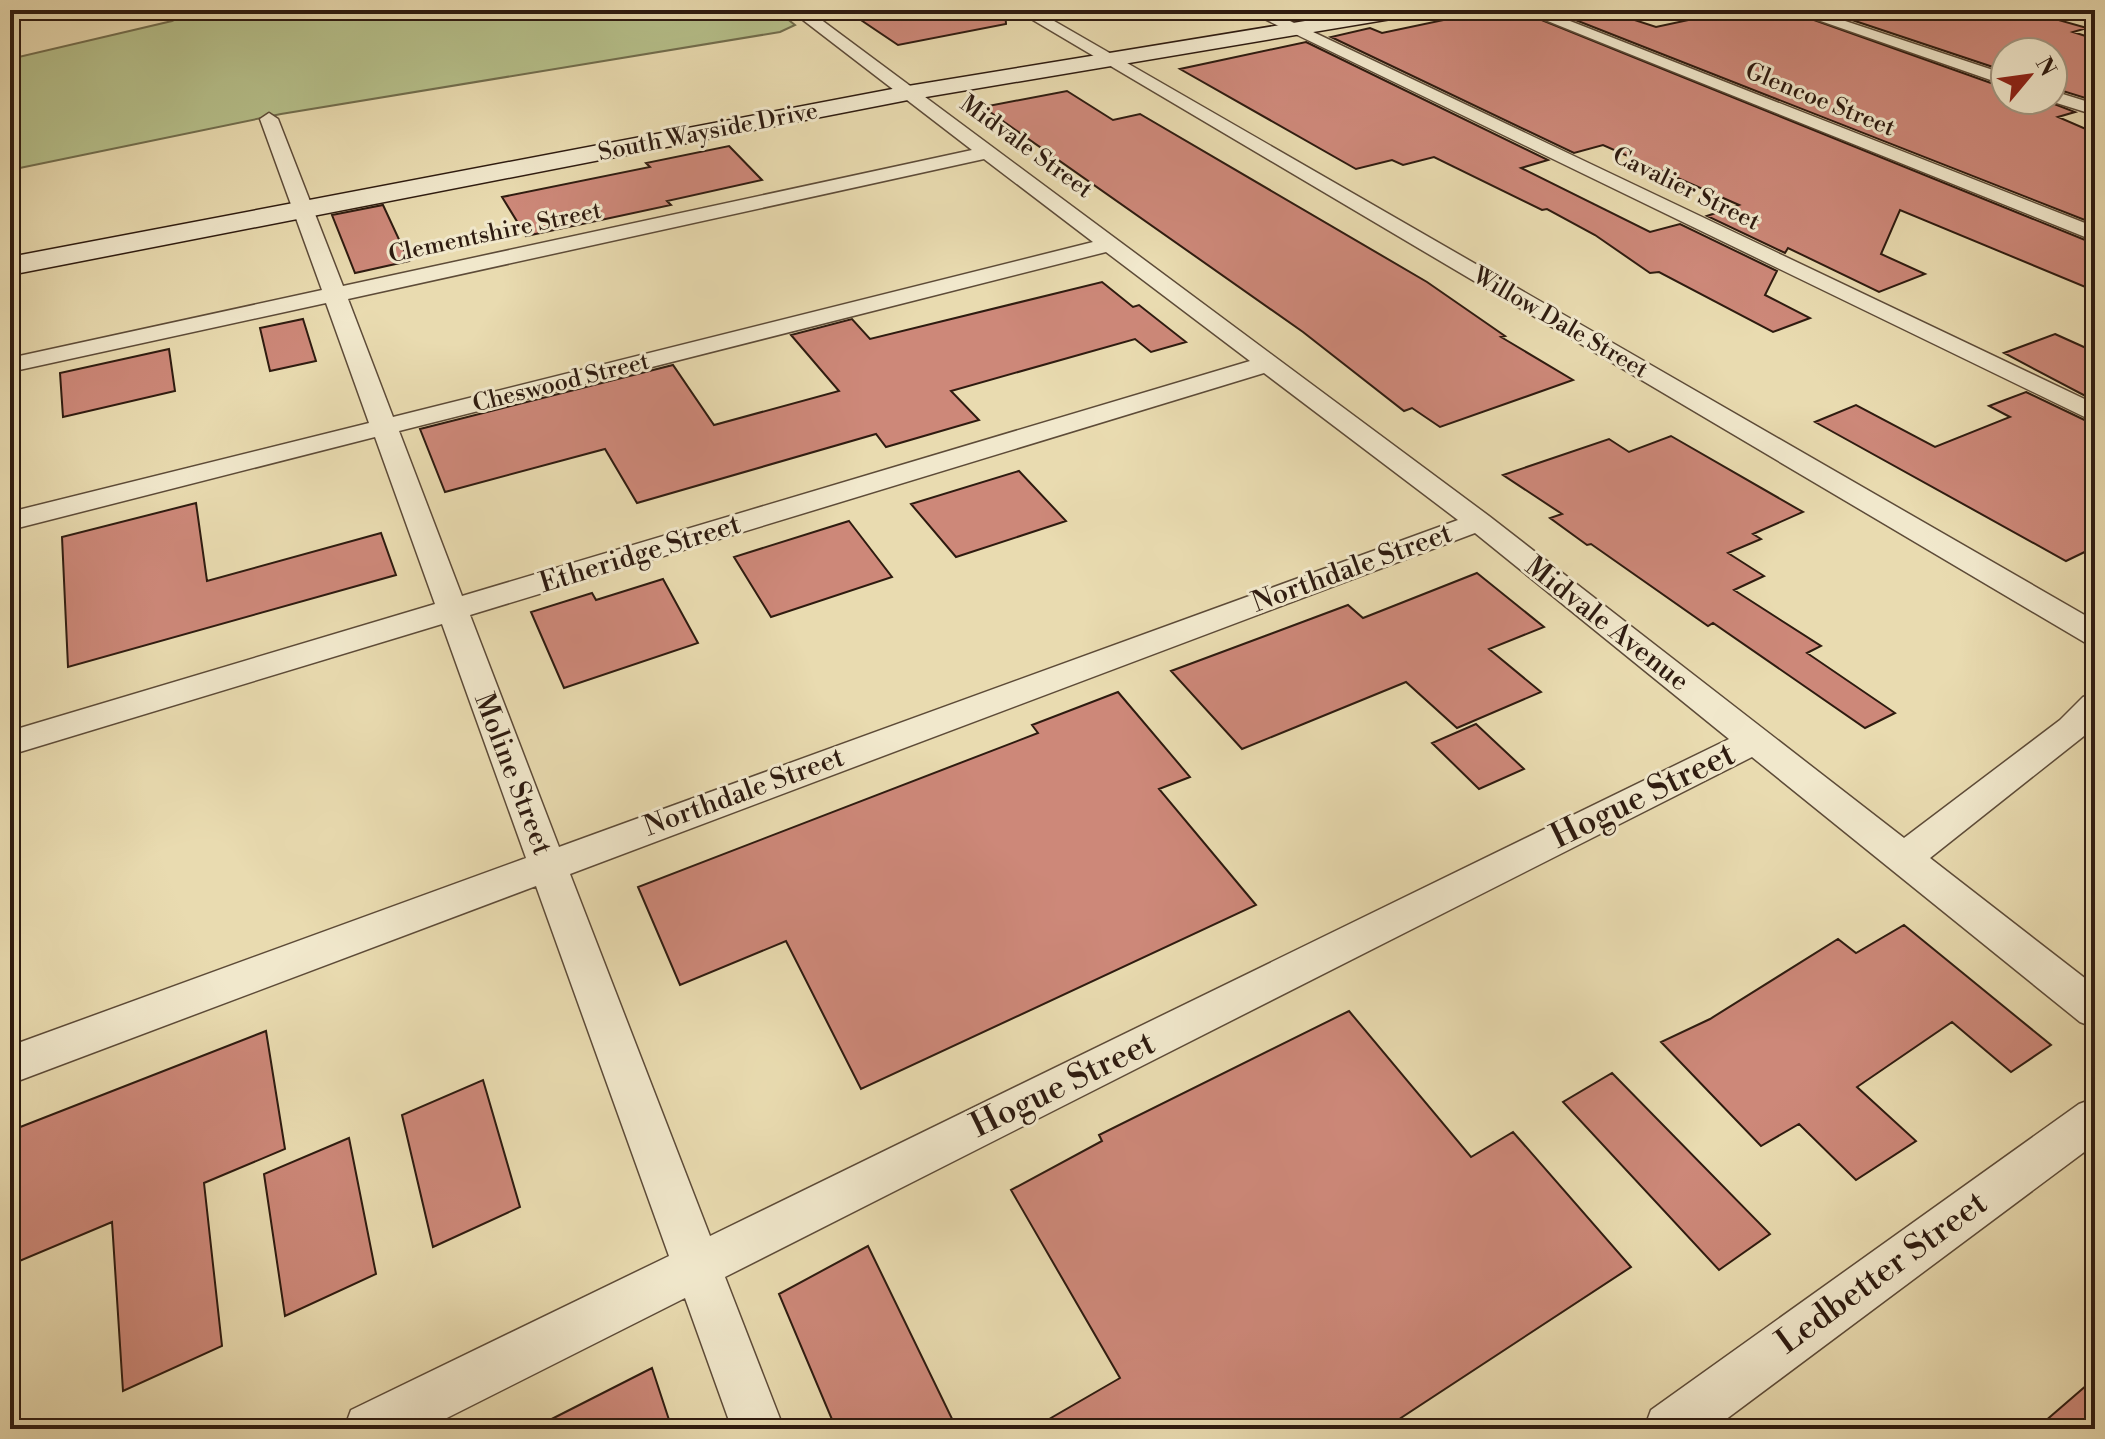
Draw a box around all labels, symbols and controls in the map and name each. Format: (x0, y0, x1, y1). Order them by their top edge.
north arrow (1989, 36, 2069, 116)
text: N (2029, 53, 2061, 82)
street label: Glencoe Street (1741, 56, 1900, 144)
street label: Midvale Street (954, 89, 1098, 205)
street label: South Wayside Drive (596, 96, 820, 168)
street label: Cavalier Street (1607, 140, 1765, 238)
street label: Clementshire Street (386, 196, 605, 270)
street label: Willow Dale Street (1466, 260, 1654, 386)
street label: Cheswood Street (470, 346, 653, 419)
street label: Etheridge Street (535, 507, 745, 601)
street label: Northdale Street (1247, 516, 1457, 620)
street label: Midvale Avenue (1518, 549, 1696, 699)
street label: Moline Street (466, 688, 560, 860)
street label: Hogue Street (1544, 733, 1742, 859)
street label: Northdale Street (639, 740, 849, 844)
street label: Hogue Street (964, 1022, 1162, 1148)
street label: Ledbetter Street (1768, 1182, 1996, 1364)

